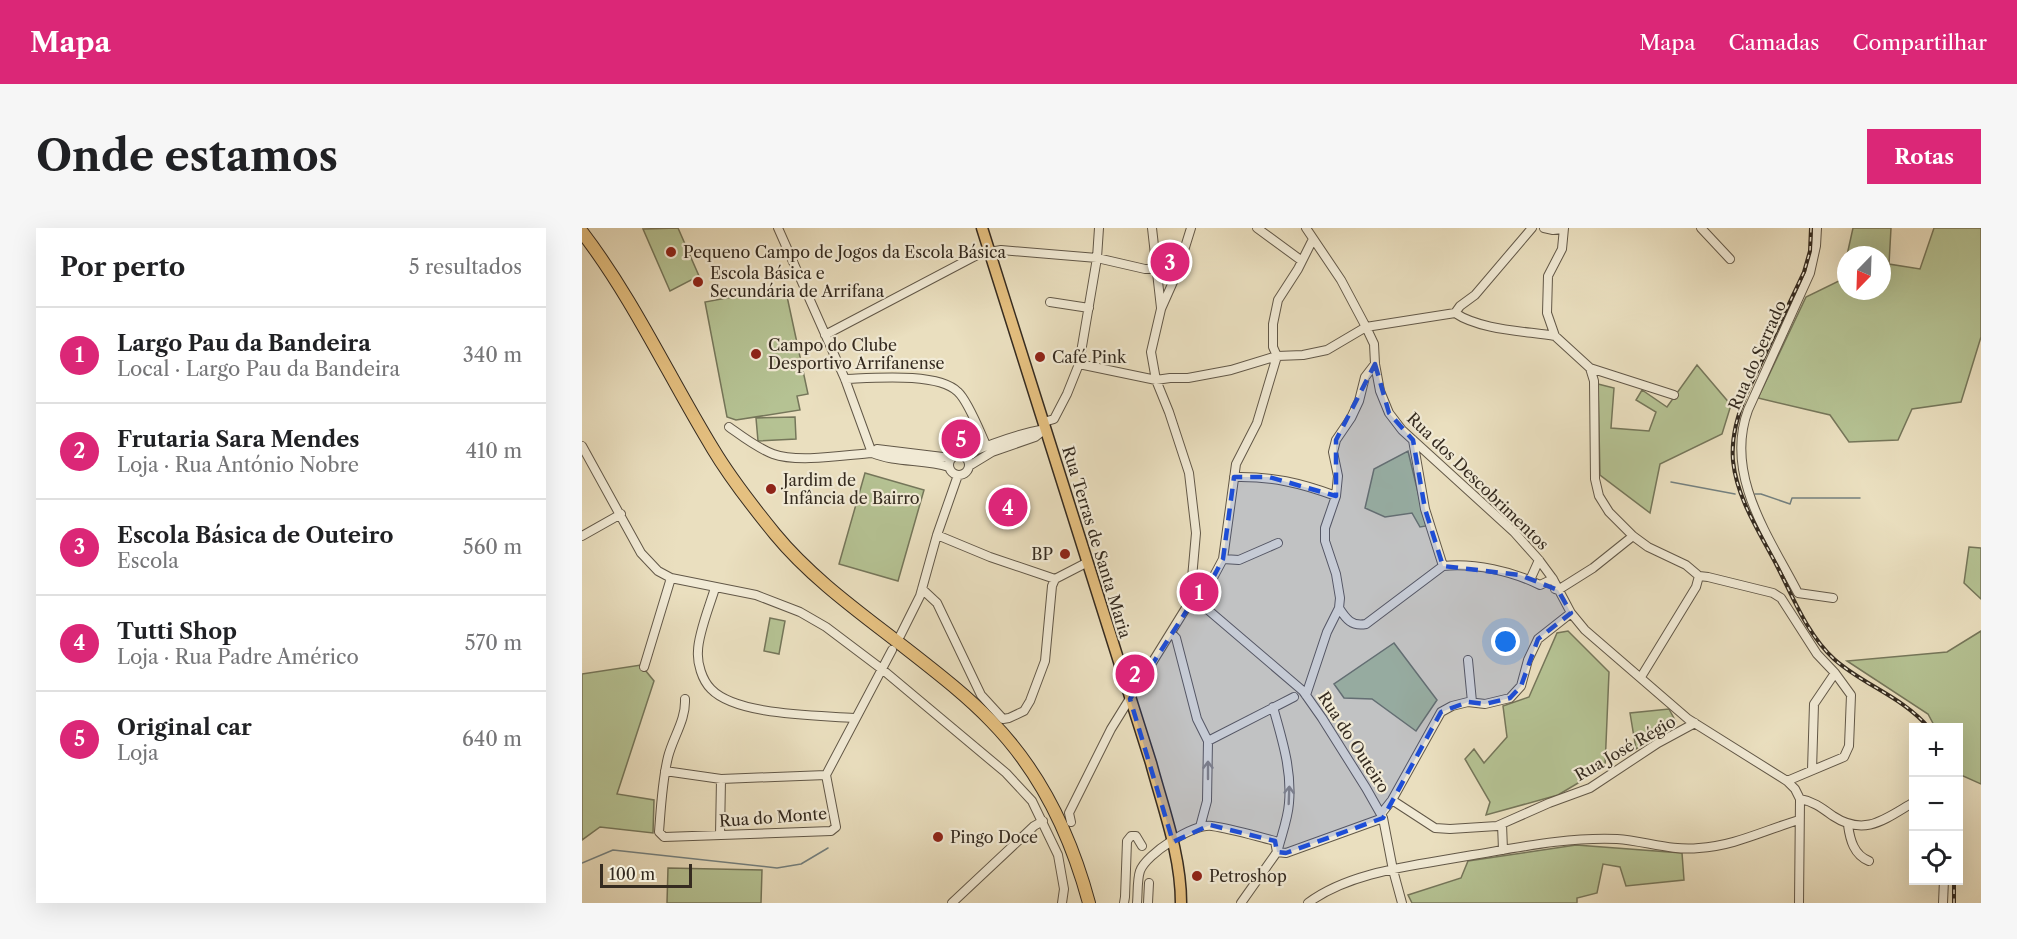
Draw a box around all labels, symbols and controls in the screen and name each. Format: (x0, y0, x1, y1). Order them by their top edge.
text: Mapa (30, 25, 111, 59)
text: Mapa (1639, 30, 1695, 55)
text: Camadas (1728, 30, 1819, 55)
text: Compartilhar (1852, 30, 1987, 55)
button: Rotas (1867, 129, 1981, 184)
text: Onde estamos (36, 130, 338, 182)
pin: 3 (1150, 240, 1190, 285)
place label: Pequeno Campo de Jogos da Escola Básica (683, 242, 1007, 262)
marker: Pequeno Campo de Jogos da Escola Básica (664, 245, 678, 259)
north arrow (1837, 246, 1891, 300)
text: Por perto (60, 251, 185, 283)
text: 5 resultados (409, 255, 522, 279)
place label: Escola Básica e Secundária de Arrifana (710, 263, 885, 301)
marker: Escola Básica e Secundária de Arrifana (691, 275, 705, 289)
street label: Rua do Serrado (1724, 297, 1790, 413)
text: Largo Pau da Bandeira (117, 330, 371, 357)
place label: Campo do Clube Desportivo Arrifanense (768, 335, 945, 373)
text: 1 (75, 343, 84, 367)
text: 340 m (463, 343, 522, 367)
marker: Campo do Clube Desportivo Arrifanense (749, 347, 763, 361)
place label: Café Pink (1052, 347, 1127, 367)
marker: Café Pink (1033, 350, 1047, 364)
text: Local · Largo Pau da Bandeira (117, 357, 400, 381)
street label: Rua dos Descobrimentos (1403, 408, 1553, 554)
pin: 5 (942, 416, 980, 462)
text: Frutaria Sara Mendes (117, 426, 360, 453)
text: 2 (74, 439, 85, 463)
text: 410 m (465, 439, 522, 463)
street label: Rua Terras de Santa Maria (1058, 444, 1136, 641)
text: Loja · Rua António Nobre (117, 453, 359, 477)
place label: Jardim de Infância de Bairro (780, 470, 920, 508)
marker: Jardim de Infância de Bairro (764, 482, 778, 496)
pin: 4 (988, 484, 1028, 530)
text: Escola Básica de Outeiro (117, 522, 393, 549)
text: 3 (74, 535, 85, 559)
text: 560 m (463, 535, 522, 559)
place label: BP (1031, 544, 1053, 564)
marker: BP (1058, 547, 1072, 561)
text: Escola (117, 549, 179, 573)
pin: 1 (1180, 570, 1218, 614)
text: Tutti Shop (117, 618, 237, 645)
your location (1491, 627, 1520, 656)
text: 4 (74, 631, 85, 655)
text: 570 m (465, 631, 522, 655)
text: Loja · Rua Padre Américo (117, 645, 359, 669)
pin: 2 (1116, 652, 1154, 696)
street label: Rua do Outeiro (1314, 688, 1394, 797)
street label: Rua José Régio (1571, 711, 1679, 785)
text: Original car (117, 714, 252, 741)
map controls (1909, 723, 1963, 885)
button: + (1909, 723, 1963, 777)
text: 5 (74, 727, 85, 751)
text: 640 m (462, 727, 522, 751)
text: Loja (117, 741, 159, 765)
one-way arrow (1202, 760, 1214, 780)
button: − (1909, 777, 1963, 831)
one-way arrow (1284, 786, 1295, 806)
street label: Rua do Monte (718, 803, 828, 831)
place label: Pingo Doce (950, 827, 1038, 847)
marker: Pingo Doce (931, 830, 945, 844)
button: locate (1909, 831, 1963, 885)
scale bar (600, 861, 692, 888)
text: 100 m (609, 864, 655, 884)
place label: Petroshop (1209, 866, 1287, 886)
marker: Petroshop (1190, 869, 1204, 883)

